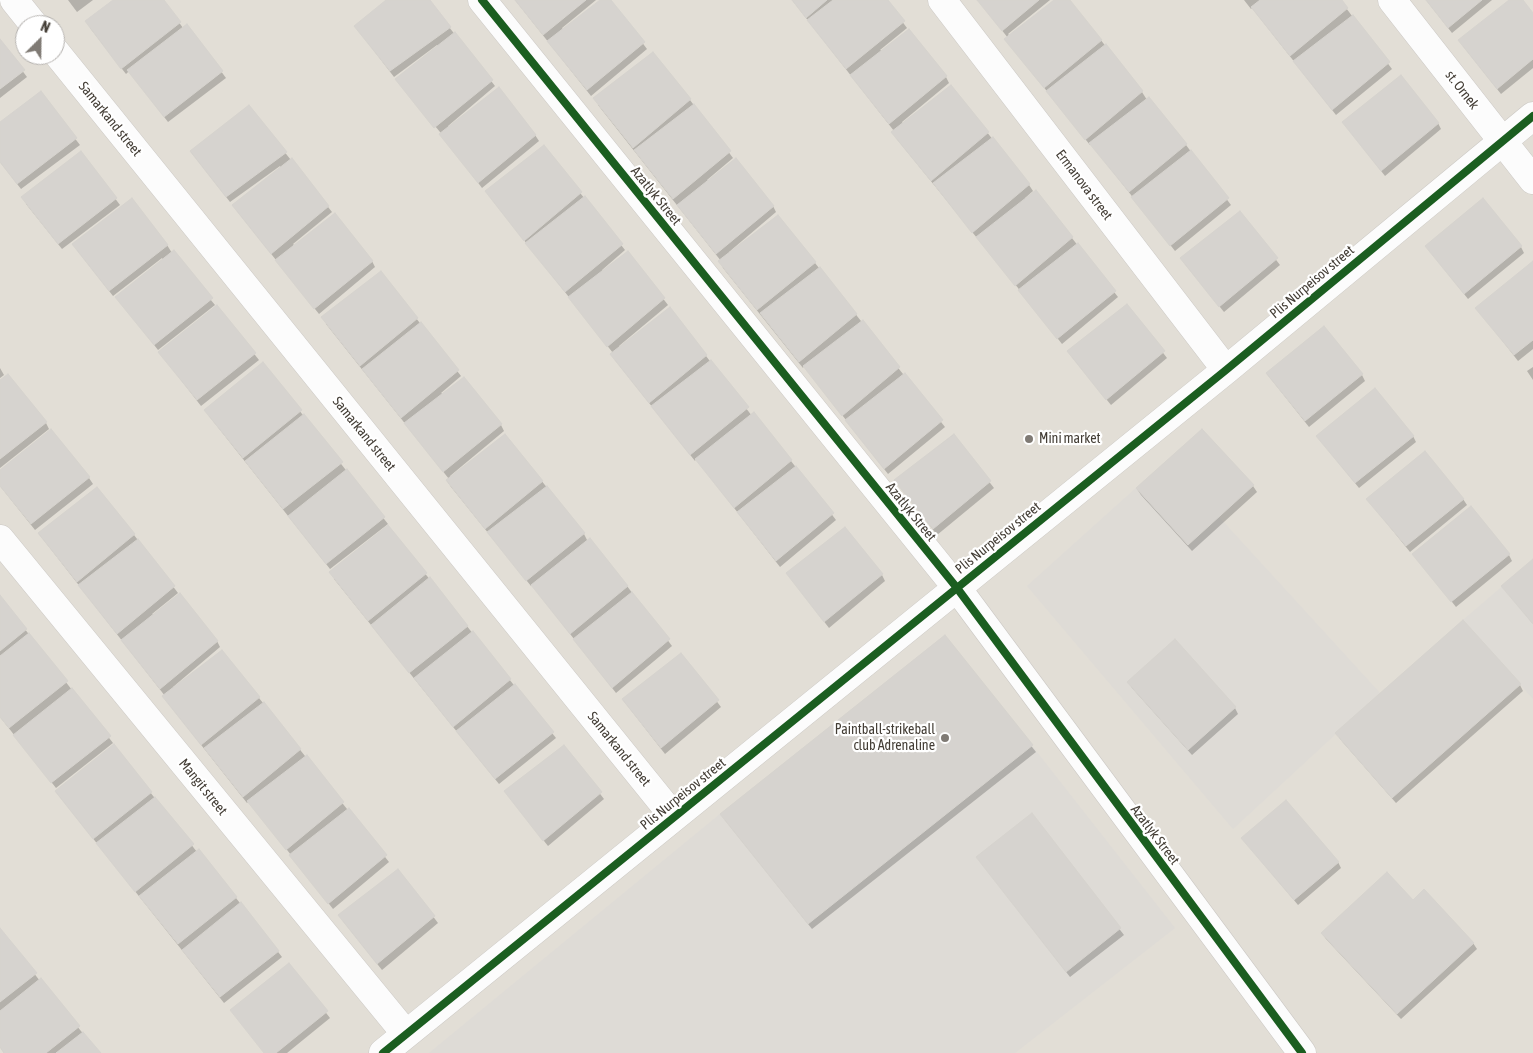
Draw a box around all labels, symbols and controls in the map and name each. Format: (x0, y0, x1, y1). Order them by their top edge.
north arrow (15, 15, 65, 65)
text: N (39, 18, 52, 36)
street label: st. Ornek (1442, 67, 1482, 113)
street label: Samarkand street (75, 78, 145, 160)
street label: Ermanova street (1052, 147, 1116, 223)
street label: Azatlyk Street (627, 163, 685, 229)
street label: Plis Nurpeisov street (1266, 242, 1358, 322)
street label: Samarkand street (329, 393, 399, 475)
place label: Mini market (1039, 431, 1101, 447)
marker: Mini market (1023, 433, 1035, 445)
street label: Azatlyk Street (882, 479, 940, 545)
street label: Plis Nurpeisov street (952, 498, 1044, 578)
street label: Samarkand street (584, 708, 654, 790)
place label: Paintball-strikeball club Adrenaline (835, 722, 935, 754)
marker: Paintball-strikeball club Adrenaline (939, 732, 951, 744)
street label: Plis Nurpeisov street (637, 754, 729, 834)
street label: Mangit street (175, 755, 231, 819)
street label: Azatlyk Street (1127, 802, 1183, 868)

